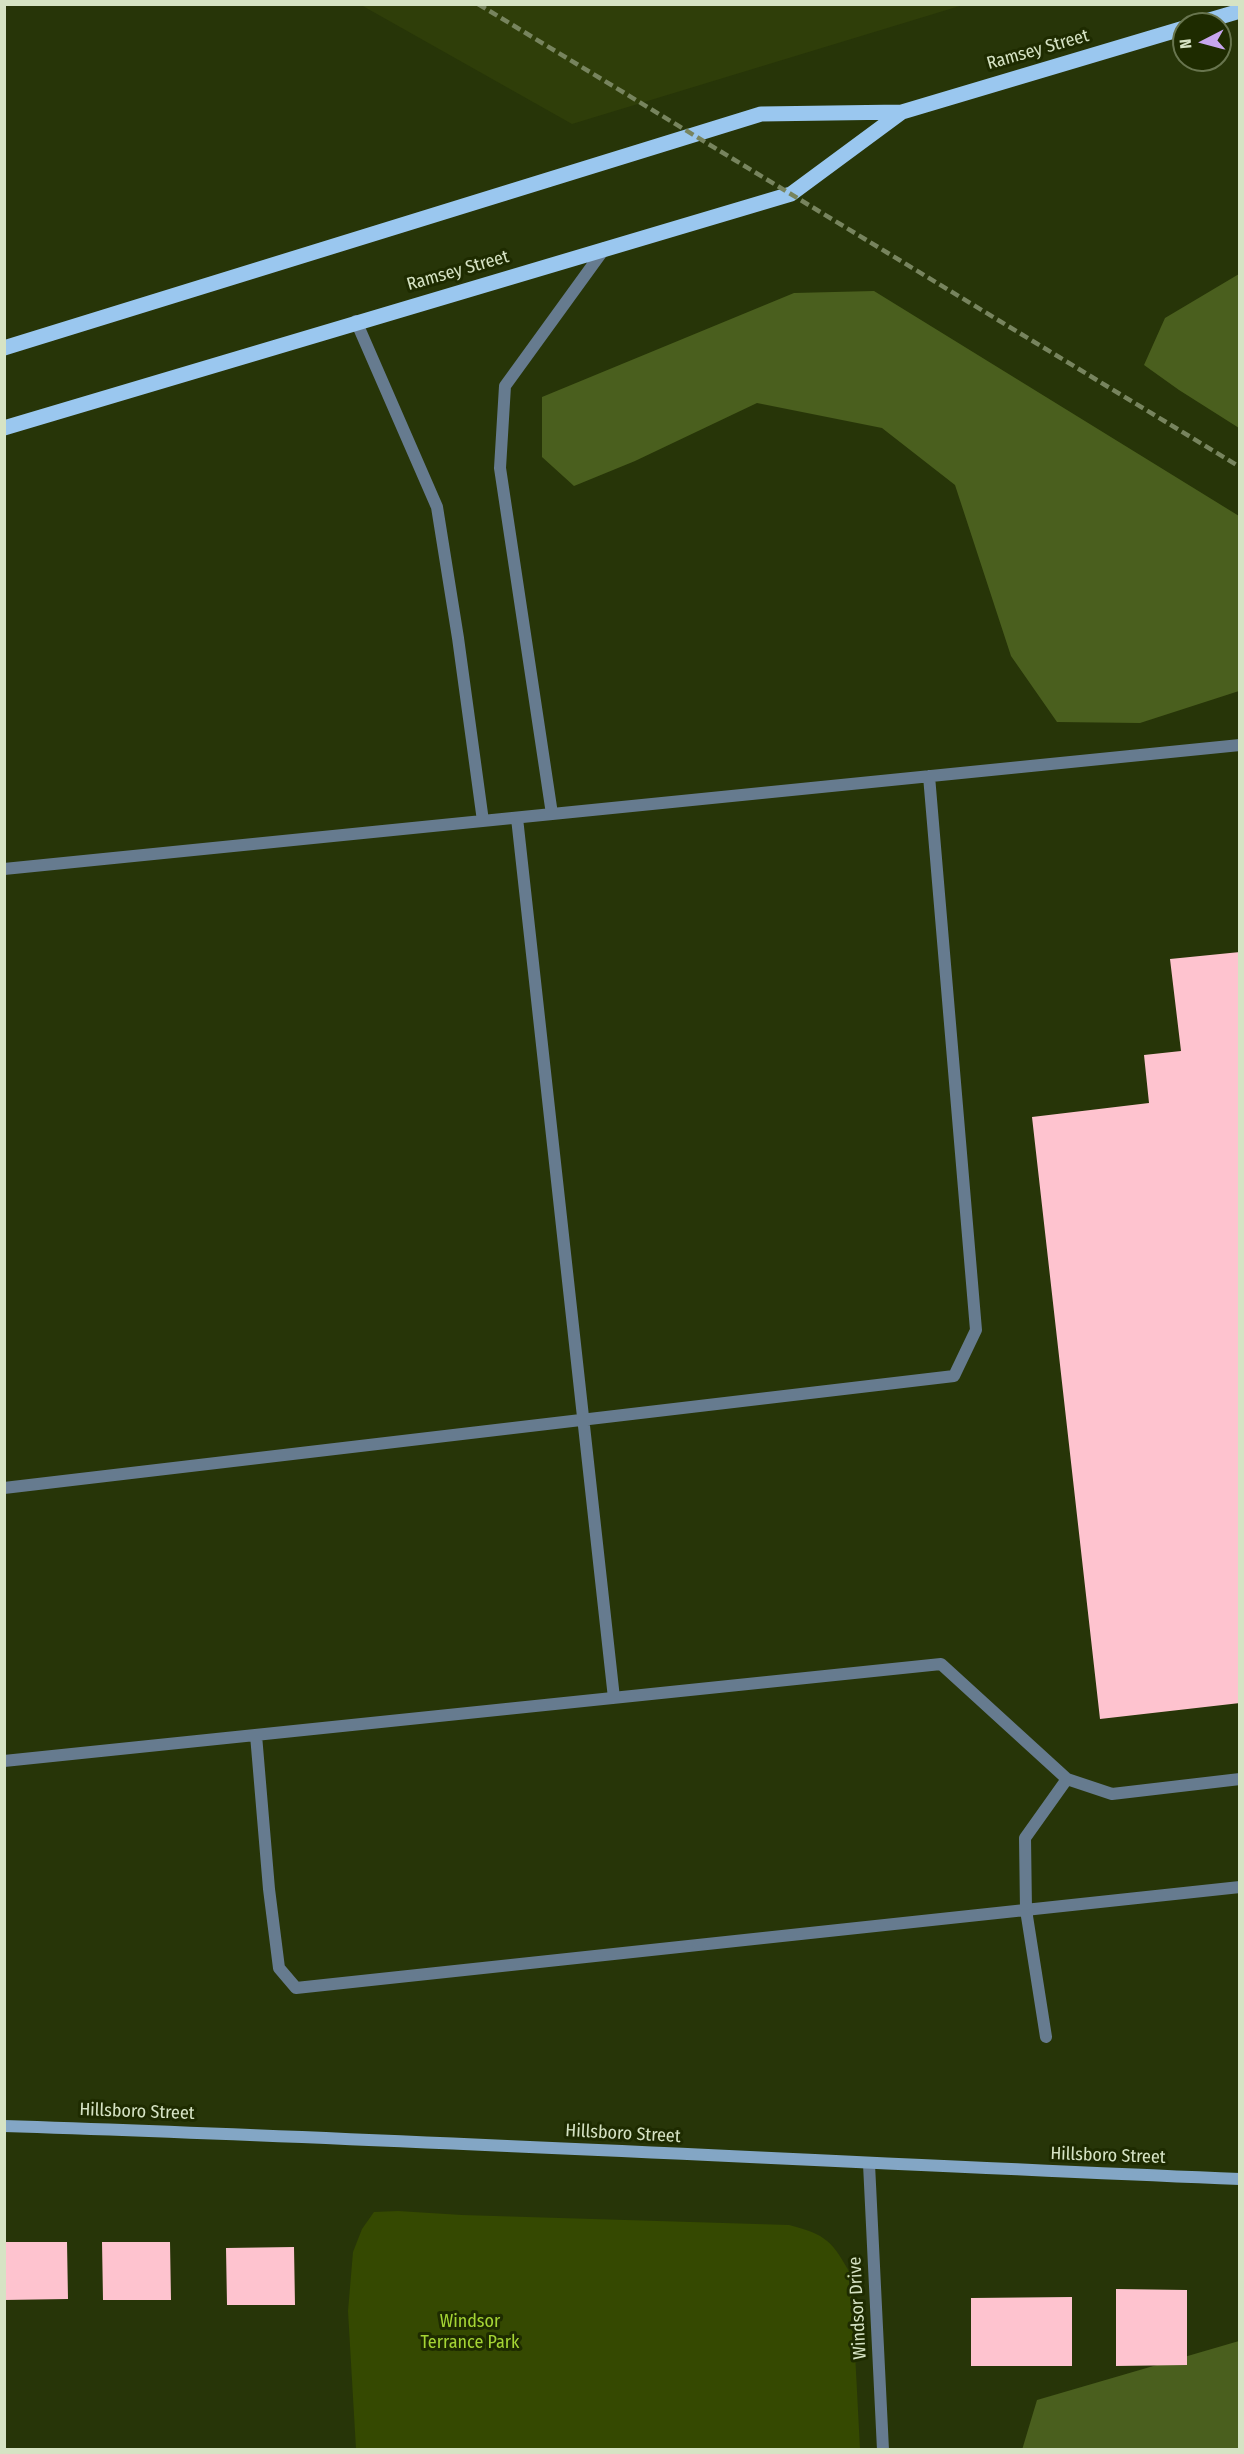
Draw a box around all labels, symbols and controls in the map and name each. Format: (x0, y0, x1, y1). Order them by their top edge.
north arrow (1172, 12, 1232, 72)
street label: Ramsey Street (984, 25, 1092, 75)
text: N (1176, 38, 1196, 49)
street label: Ramsey Street (404, 246, 512, 296)
street label: Hillsboro Street (79, 2099, 195, 2125)
street label: Hillsboro Street (565, 2120, 681, 2148)
street label: Hillsboro Street (1050, 2143, 1166, 2169)
street label: Windsor Drive (845, 2256, 871, 2360)
park label: Windsor Terrance Park (421, 2311, 519, 2354)

